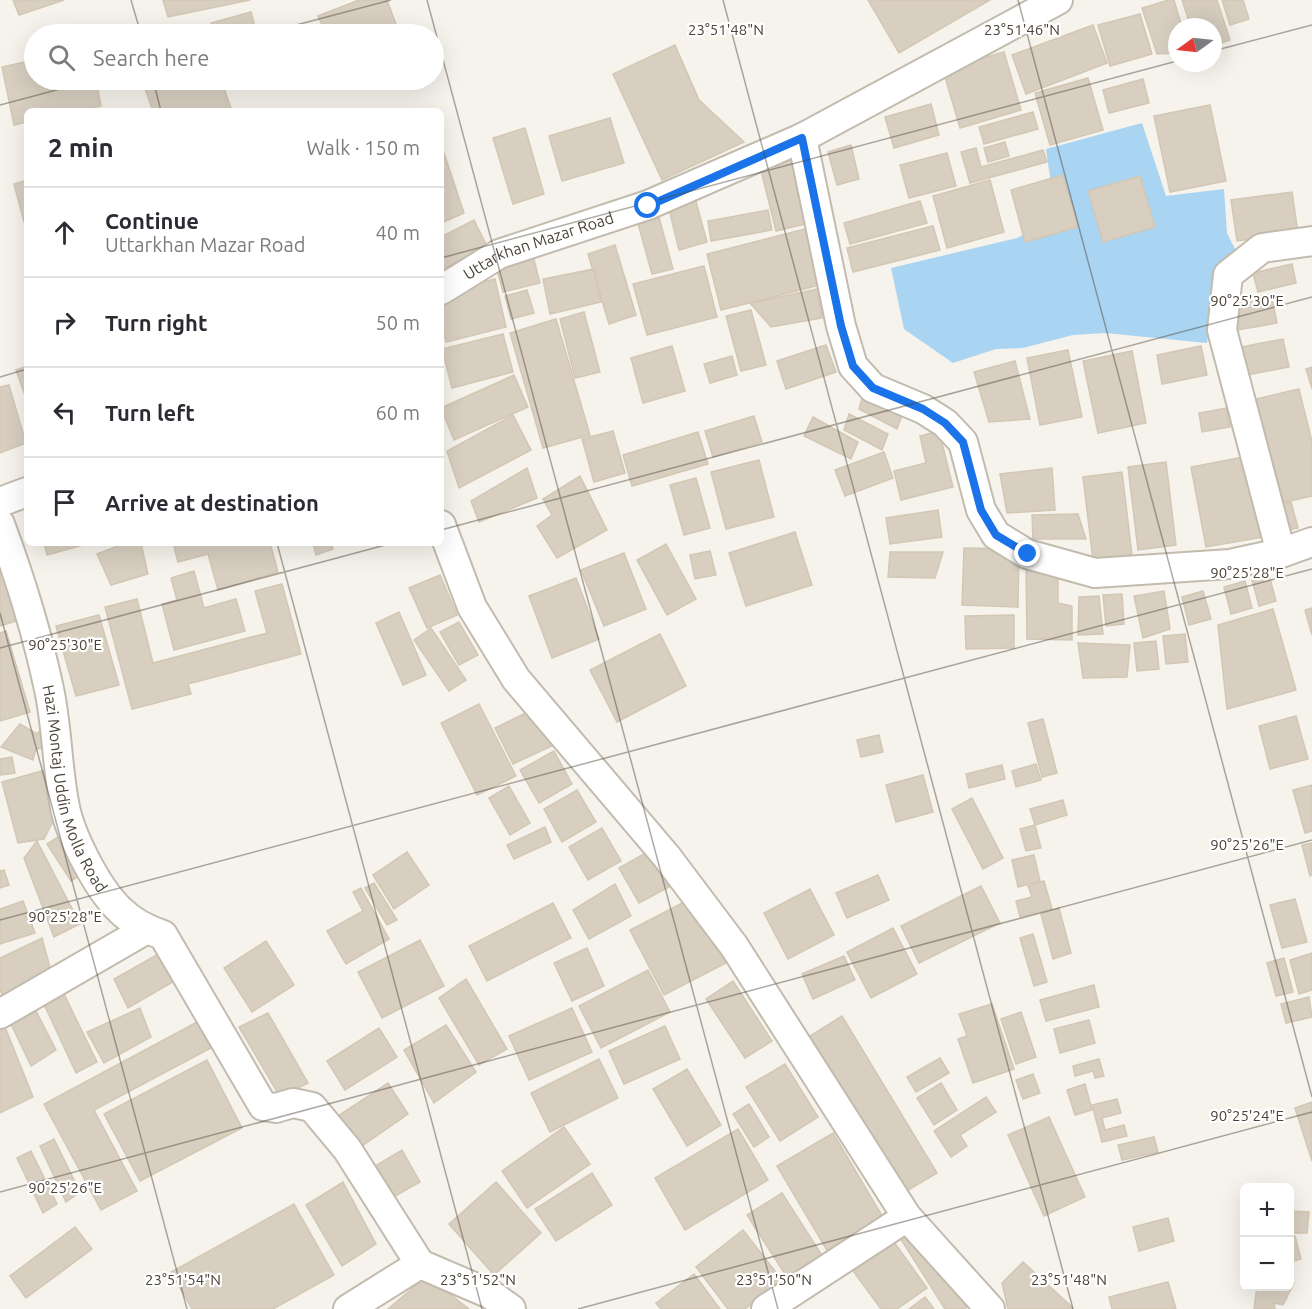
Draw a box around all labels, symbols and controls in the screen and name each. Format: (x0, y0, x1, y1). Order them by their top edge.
north arrow (1168, 18, 1222, 72)
text: 23°51'48"N (688, 21, 764, 38)
text: 23°51'46"N (984, 21, 1060, 38)
search box (24, 24, 444, 90)
icon: search (45, 41, 78, 74)
text: Search here (93, 45, 209, 70)
text: 2 min (48, 133, 114, 162)
text: Walk · 150 m (307, 136, 420, 159)
route start (634, 192, 660, 218)
text: Continue (105, 208, 199, 233)
street label: Uttarkhan Mazar Road (460, 208, 616, 283)
icon: ahead (48, 216, 81, 249)
text: 40 m (376, 221, 420, 244)
text: Uttarkhan Mazar Road (105, 233, 305, 256)
text: 90°25'30"E (1210, 292, 1284, 309)
icon: right (48, 306, 81, 339)
text: Turn right (105, 310, 207, 335)
text: 50 m (376, 311, 420, 334)
icon: left (48, 396, 81, 429)
text: Turn left (105, 400, 195, 425)
text: 60 m (376, 401, 420, 424)
icon: arrive (48, 486, 81, 519)
text: Arrive at destination (105, 490, 319, 515)
route end (1014, 540, 1040, 566)
text: 90°25'28"E (1210, 564, 1284, 581)
text: 90°25'30"E (28, 636, 102, 653)
street label: Hazi Montaj Uddin Molla Road (39, 683, 111, 896)
text: 90°25'26"E (1210, 836, 1284, 853)
text: 90°25'28"E (28, 908, 102, 925)
text: 90°25'24"E (1210, 1107, 1284, 1124)
text: 90°25'26"E (28, 1179, 102, 1196)
map controls (1240, 1183, 1294, 1291)
button: + (1240, 1183, 1294, 1237)
button: − (1240, 1237, 1294, 1291)
text: 23°51'54"N (145, 1271, 221, 1288)
text: 23°51'52"N (440, 1271, 516, 1288)
text: 23°51'50"N (736, 1271, 812, 1288)
text: 23°51'48"N (1031, 1271, 1107, 1288)

